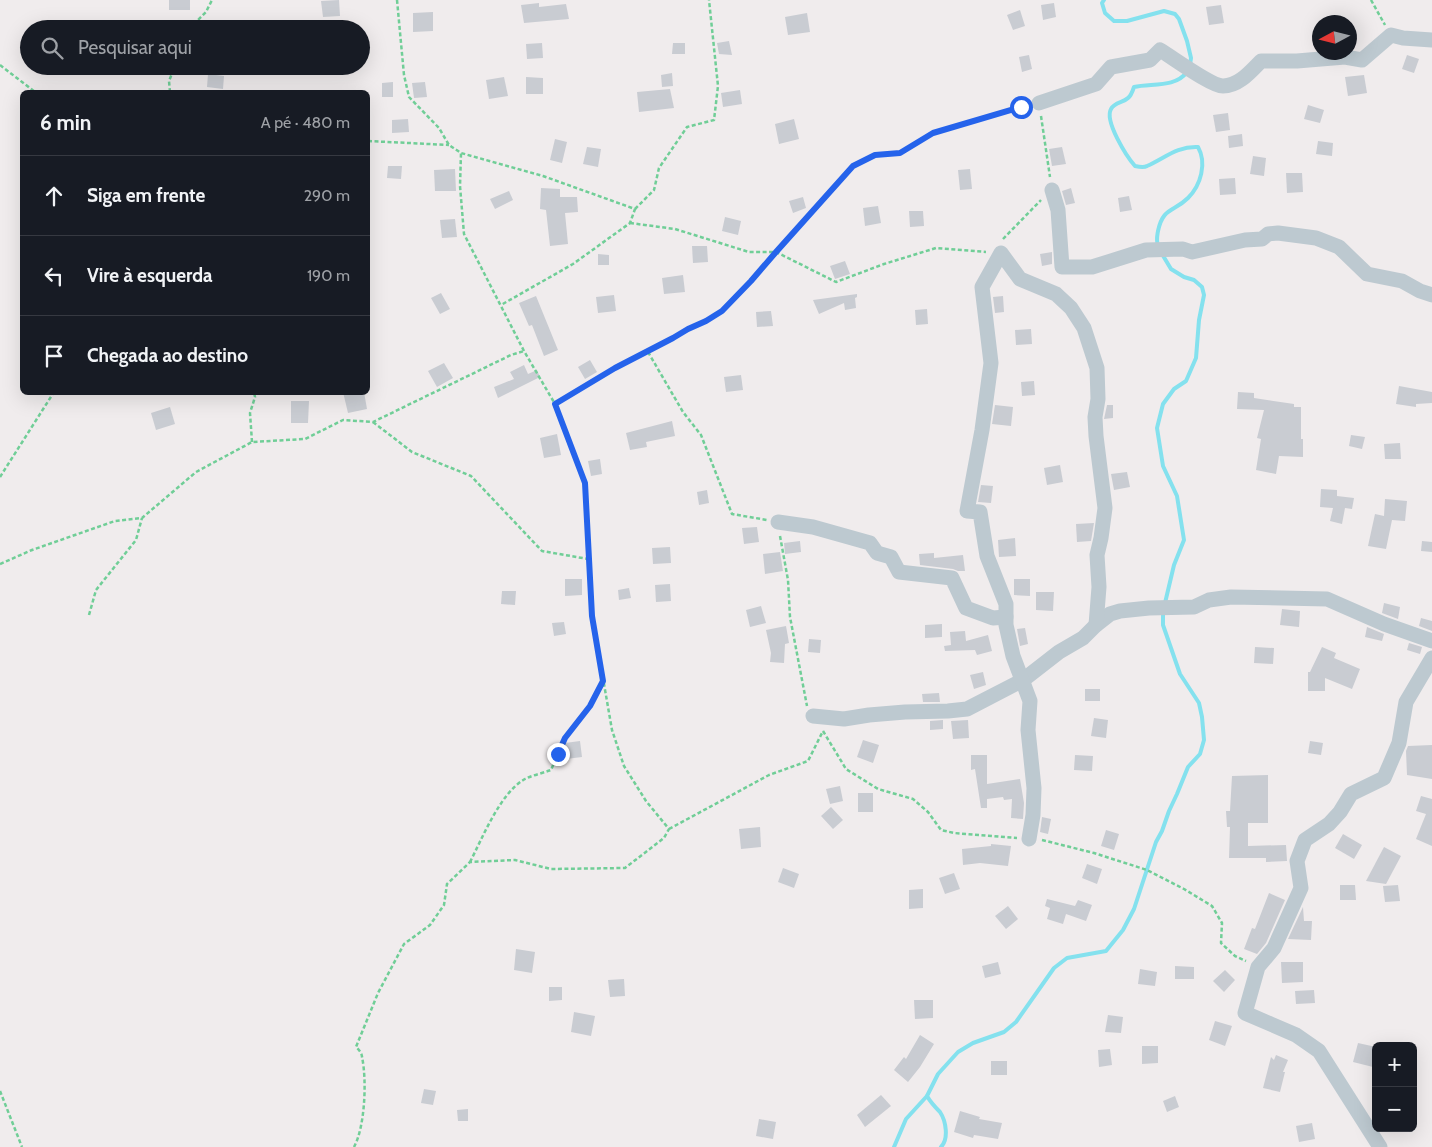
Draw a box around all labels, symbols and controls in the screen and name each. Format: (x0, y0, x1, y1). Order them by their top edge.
north arrow (1312, 15, 1357, 60)
search box (20, 20, 370, 75)
icon: search (38, 34, 66, 62)
text: Pesquisar aqui (78, 36, 192, 59)
route start (1010, 96, 1033, 119)
text: 6 min (40, 110, 91, 135)
text: A pé · 480 m (261, 113, 350, 132)
icon: ahead (40, 182, 68, 210)
text: Siga em frente (87, 184, 205, 207)
text: 290 m (304, 186, 350, 205)
icon: left (40, 262, 68, 290)
text: Vire à esquerda (87, 264, 213, 287)
text: 190 m (307, 266, 350, 285)
icon: arrive (40, 342, 68, 370)
text: Chegada ao destino (87, 344, 248, 367)
route end (547, 743, 570, 766)
map controls (1372, 1042, 1417, 1132)
button: + (1372, 1042, 1417, 1087)
button: − (1372, 1087, 1417, 1132)

